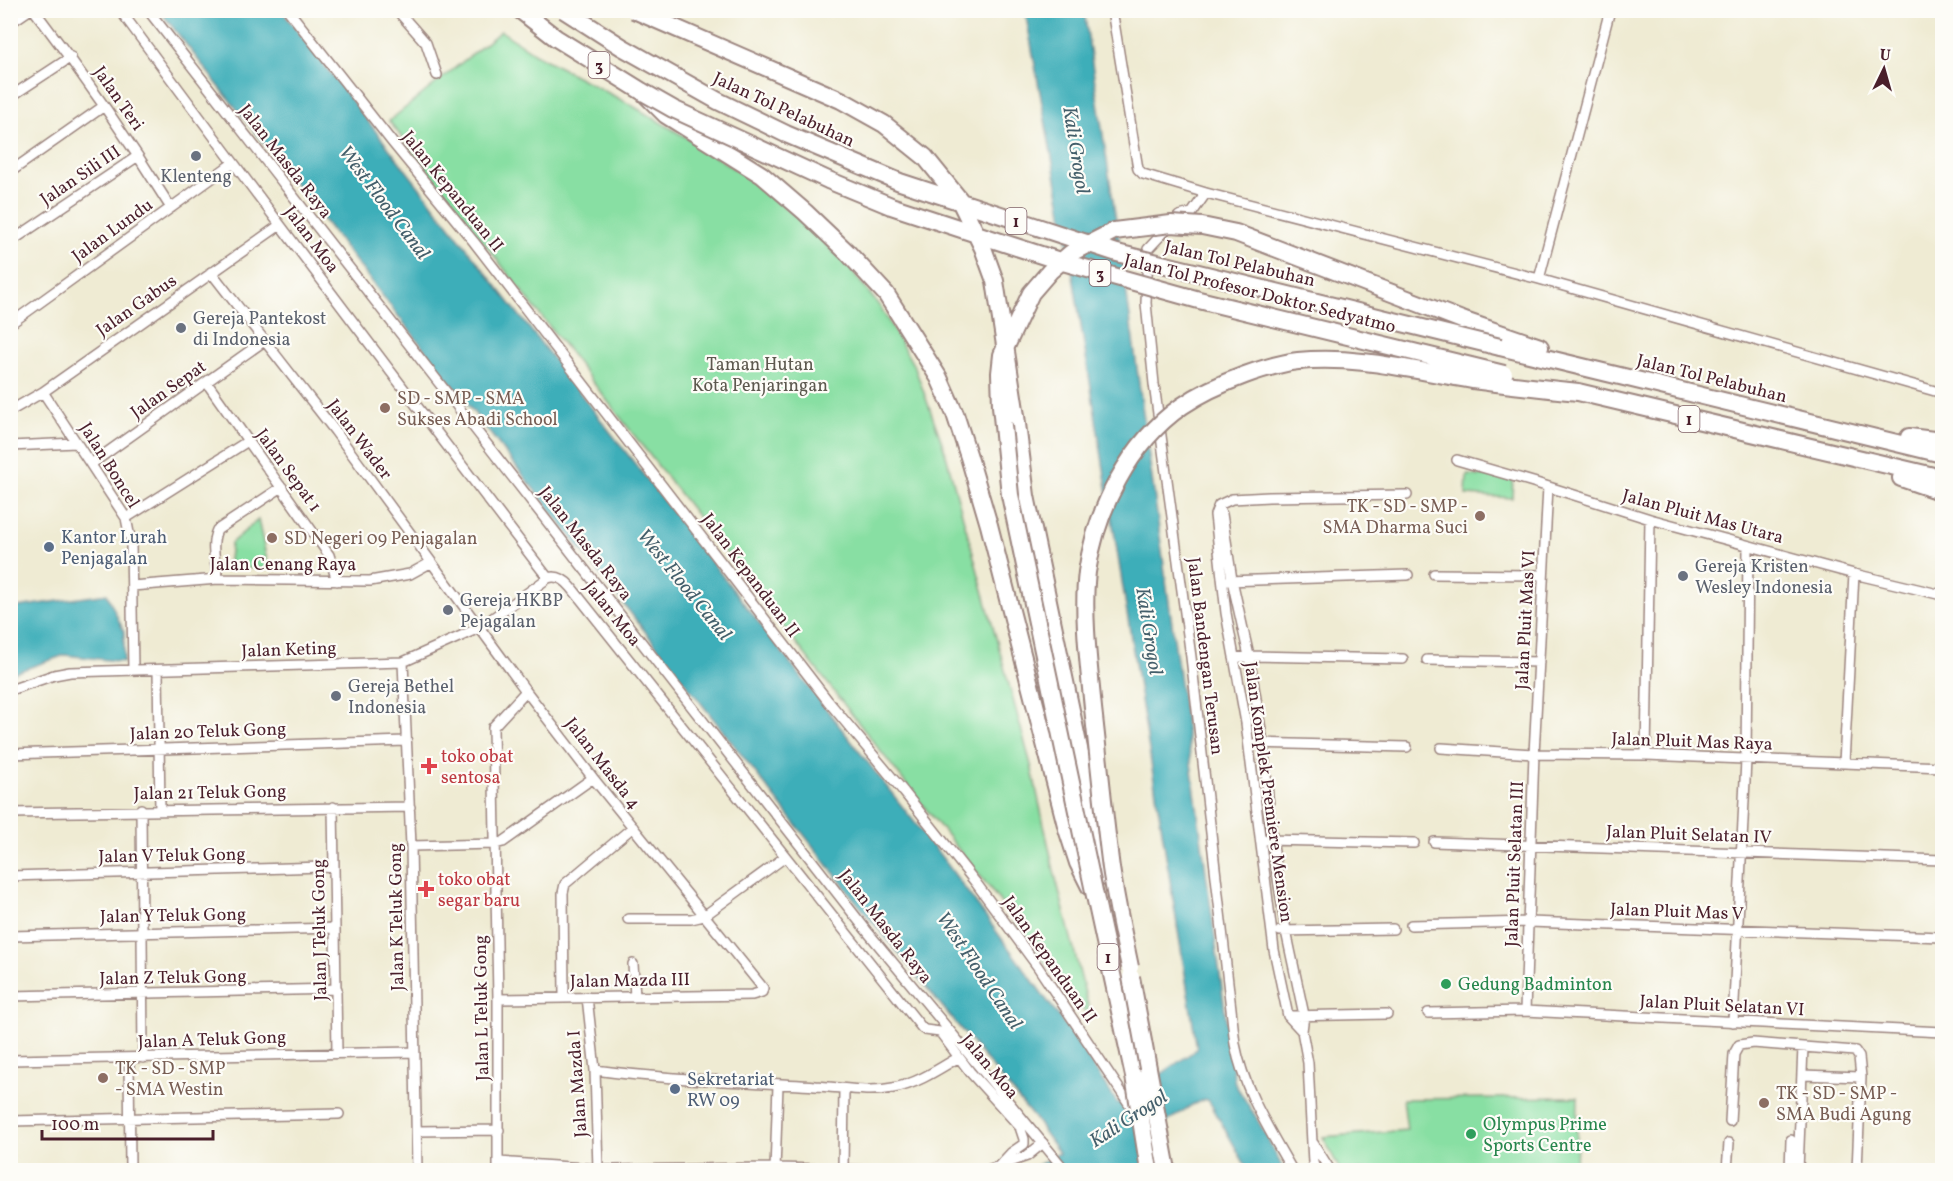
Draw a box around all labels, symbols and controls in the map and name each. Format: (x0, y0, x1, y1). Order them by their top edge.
north arrow (1854, 39, 1914, 99)
text: U (1879, 45, 1892, 67)
road number: 3 (588, 52, 610, 78)
street label: Jalan Teri (86, 61, 149, 136)
street label: Jalan Tol Pelabuhan (708, 66, 859, 154)
street label: Jalan Masda Raya (232, 99, 338, 224)
water label: Kali Grogol (1054, 105, 1096, 196)
street label: Jalan Kepanduan II (395, 126, 509, 258)
street label: Jalan Sili III (36, 140, 126, 212)
water label: West Flood Canal (331, 140, 436, 266)
marker: Klenteng (189, 149, 203, 163)
place label: Klenteng (160, 165, 232, 190)
street label: Jalan Lundu (67, 193, 159, 269)
street label: Jalan Moa (277, 201, 344, 279)
road number: 1 (1006, 208, 1026, 234)
street label: Jalan Tol Pelabuhan (1162, 235, 1318, 294)
street label: Jalan Tol Profesor Doktor Sedyatmo (1121, 249, 1398, 340)
road number: 3 (1090, 260, 1110, 286)
street label: Jalan Gabus (91, 269, 182, 343)
place label: Gereja Pantekost di Indonesia (193, 307, 326, 353)
marker: Gereja Pantekost di Indonesia (174, 321, 188, 335)
street label: Jalan Tol Pelabuhan (1634, 349, 1790, 410)
park label: Taman Hutan Kota Penjaringan (692, 353, 828, 399)
street label: Jalan Sepat (126, 355, 212, 426)
place label: SD - SMP - SMA Sukses Abadi School (397, 387, 558, 433)
street label: Jalan Wader (320, 394, 398, 486)
marker: SD - SMP - SMA Sukses Abadi School (378, 401, 392, 415)
road number: 1 (1678, 406, 1700, 432)
street label: Jalan Boncel (72, 418, 145, 514)
street label: Jalan Sepat 1 (249, 424, 327, 518)
street label: Jalan Masda Raya (532, 481, 638, 606)
street label: Jalan Pluit Mas Utara (1619, 484, 1786, 551)
place label: TK - SD - SMP - SMA Dharma Suci (1323, 495, 1468, 541)
street label: Jalan Kepanduan II (695, 508, 805, 643)
marker: TK - SD - SMP - SMA Dharma Suci (1473, 509, 1487, 523)
water label: West Flood Canal (630, 523, 737, 647)
place label: Kantor Lurah Penjagalan (61, 526, 168, 572)
place label: SD Negeri 09 Penjagalan (284, 527, 478, 552)
marker: SD Negeri 09 Penjagalan (265, 531, 279, 545)
marker: Kantor Lurah Penjagalan (42, 540, 56, 554)
street label: Jalan Pluit Mas VI (1510, 549, 1543, 691)
street label: Jalan Cenang Raya (210, 553, 356, 578)
place label: Gereja Kristen Wesley Indonesia (1695, 555, 1833, 601)
street label: Jalan Bandengan Terusan (1180, 556, 1229, 757)
marker: Gereja Kristen Wesley Indonesia (1676, 569, 1690, 583)
street label: Jalan Moa (577, 576, 646, 652)
water label: Kali Grogol (1127, 586, 1169, 677)
place label: Gereja HKBP Pejagalan (460, 589, 563, 635)
marker: Gereja HKBP Pejagalan (441, 603, 455, 617)
street label: Jalan Keting (241, 636, 337, 665)
street label: Jalan Komplek Premiere Mension (1237, 660, 1298, 925)
place label: Gereja Bethel Indonesia (348, 675, 454, 721)
marker: Gereja Bethel Indonesia (329, 689, 343, 703)
street label: Jalan Masda 4 (558, 713, 646, 815)
street label: Jalan 20 Teluk Gong (129, 717, 287, 748)
street label: Jalan Pluit Mas Raya (1611, 727, 1773, 758)
place label: toko obat sentosa (441, 745, 514, 791)
marker: toko obat sentosa (422, 759, 436, 773)
street label: Jalan 21 Teluk Gong (133, 780, 287, 807)
street label: Jalan Pluit Selatan III (1500, 781, 1531, 948)
street label: Jalan Pluit Selatan IV (1606, 820, 1772, 851)
street label: Jalan V Teluk Gong (98, 843, 246, 870)
street label: Jalan K Teluk Gong (384, 843, 411, 991)
street label: Jalan J Teluk Gong (307, 859, 334, 1001)
street label: Jalan Masda Raya (832, 864, 938, 989)
place label: toko obat segar baru (438, 868, 520, 914)
marker: toko obat segar baru (419, 882, 433, 896)
street label: Jalan Kepanduan II (996, 891, 1102, 1028)
street label: Jalan Pluit Mas V (1610, 898, 1744, 927)
street label: Jalan Y Teluk Gong (100, 903, 246, 930)
water label: West Flood Canal (928, 907, 1028, 1036)
street label: Jalan L Teluk Gong (469, 935, 496, 1081)
road number: 1 (1098, 944, 1118, 970)
street label: Jalan Z Teluk Gong (99, 965, 247, 992)
street label: Jalan Mazda III (570, 968, 690, 995)
place label: Gedung Badminton (1458, 973, 1613, 998)
marker: Gedung Badminton (1439, 977, 1453, 991)
street label: Jalan Pluit Selatan VI (1639, 990, 1805, 1023)
street label: Jalan A Teluk Gong (137, 1025, 287, 1056)
street label: Jalan Mazda I (562, 1029, 595, 1138)
street label: Jalan Moa (954, 1029, 1024, 1105)
place label: TK - SD - SMP - SMA Westin (115, 1057, 226, 1103)
place label: Sekretariat RW 09 (687, 1068, 775, 1114)
marker: TK - SD - SMP - SMA Westin (96, 1071, 110, 1085)
marker: Sekretariat RW 09 (668, 1082, 682, 1096)
place label: TK - SD - SMP - SMA Budi Agung (1776, 1082, 1911, 1128)
water label: Kali Grogol (1084, 1084, 1174, 1155)
marker: TK - SD - SMP - SMA Budi Agung (1757, 1096, 1771, 1110)
scale bar (42, 1103, 213, 1141)
text: 100 m (51, 1113, 100, 1138)
place label: Olympus Prime Sports Centre (1483, 1113, 1607, 1159)
marker: Olympus Prime Sports Centre (1464, 1127, 1478, 1141)

